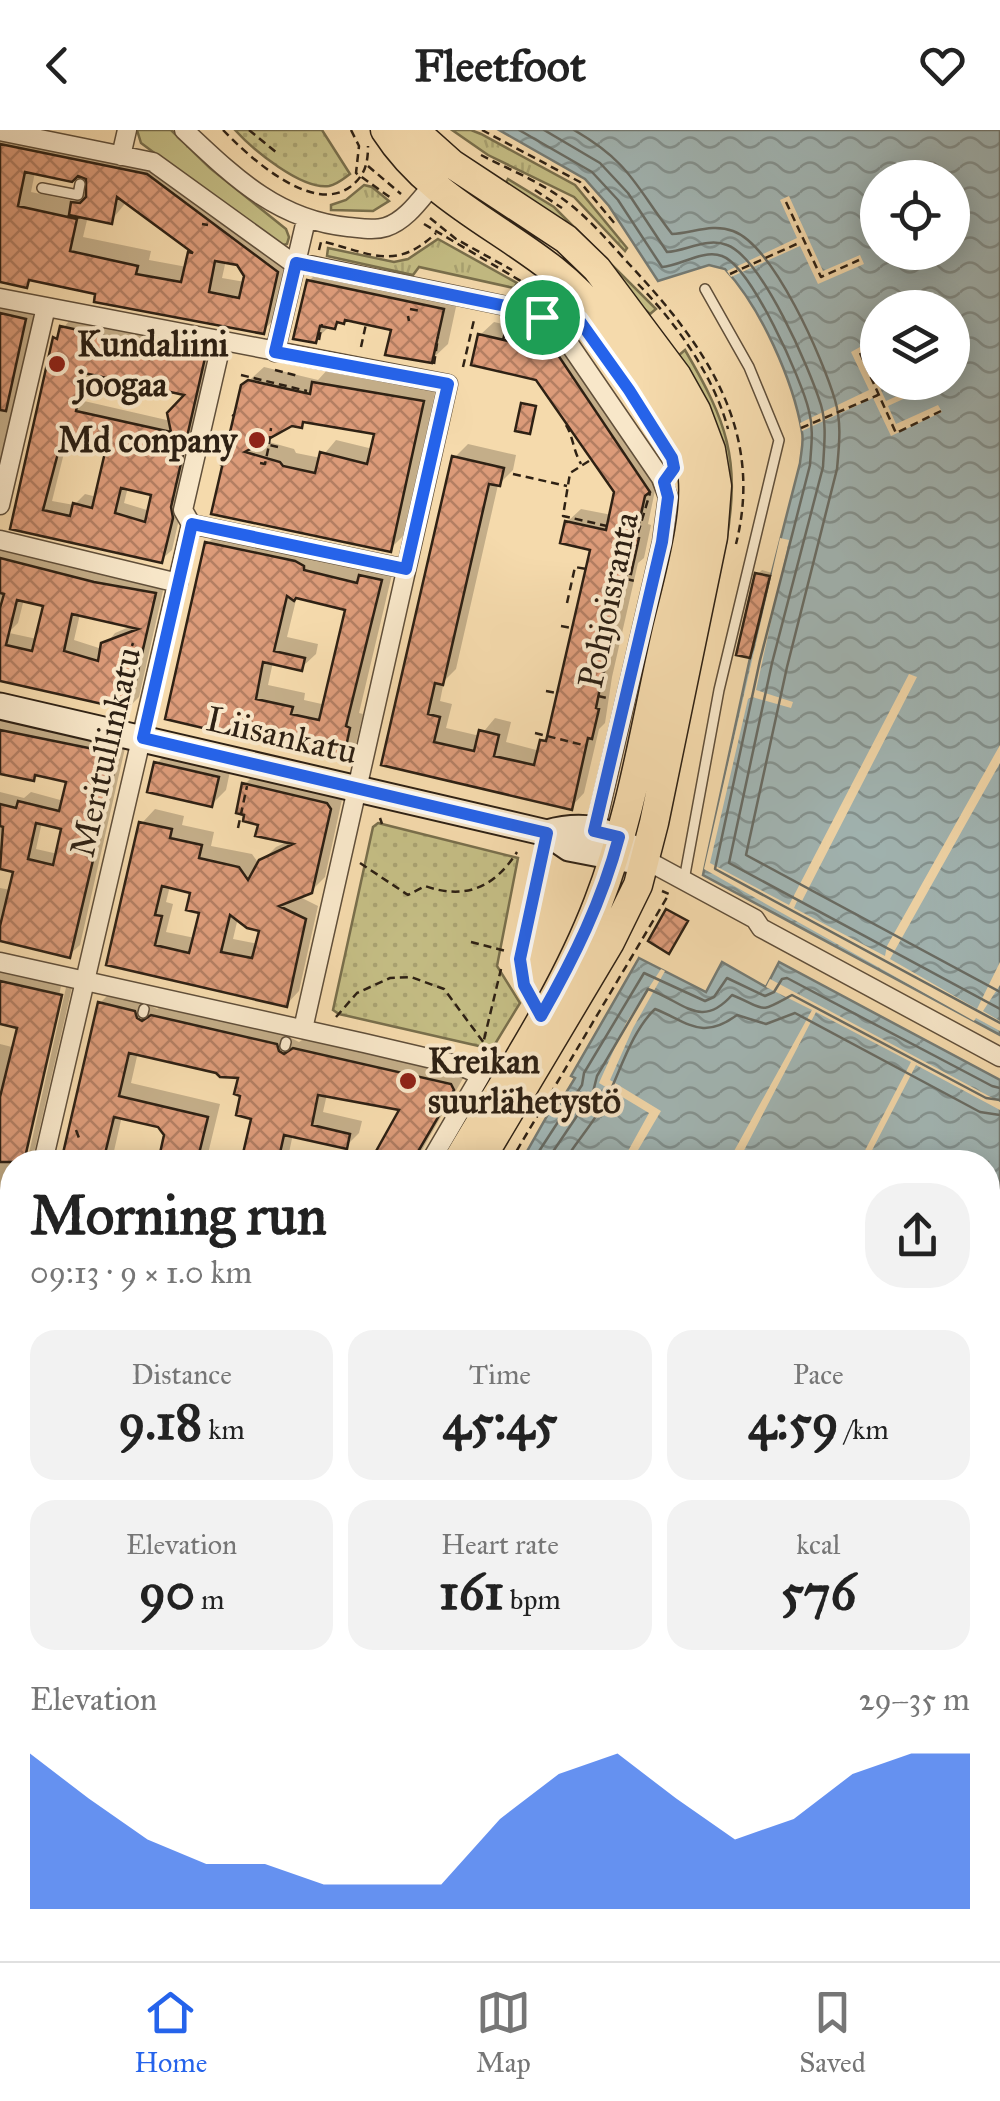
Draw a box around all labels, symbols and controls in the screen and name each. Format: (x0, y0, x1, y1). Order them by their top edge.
icon: back (30, 38, 85, 93)
text: Fleetfoot (414, 38, 586, 93)
icon: heart (915, 38, 970, 93)
map controls (860, 160, 970, 400)
button: locate (860, 160, 970, 270)
pin (500, 275, 585, 360)
icon: arrive (515, 290, 570, 345)
button: layers (860, 290, 970, 400)
place label: Kundaliini joogaa (72, 323, 229, 406)
marker: Kundaliini joogaa (46, 353, 68, 375)
place label: Md conpany (57, 419, 239, 462)
marker: Md conpany (246, 429, 268, 451)
street label: Pohjoisranta (569, 508, 648, 692)
street label: Meritullinkatu (61, 643, 150, 861)
street label: Liisankatu (202, 697, 362, 774)
place label: Kreikan suurlähetystö (428, 1040, 621, 1123)
marker: Kreikan suurlähetystö (397, 1070, 419, 1092)
text: Morning run (30, 1182, 327, 1249)
button: share (865, 1183, 970, 1288)
text: 09:13 · 9 × 1.0 km (30, 1253, 252, 1292)
text: Distance (131, 1357, 232, 1392)
text: Time (469, 1357, 531, 1392)
text: Pace (793, 1357, 844, 1392)
text: 9.18 (119, 1392, 202, 1453)
text: 45:45 (443, 1392, 557, 1453)
text: 4:59 (748, 1392, 839, 1453)
text: km (202, 1412, 245, 1447)
text: /km (839, 1412, 889, 1447)
text: Elevation (126, 1527, 237, 1562)
text: Heart rate (441, 1527, 559, 1562)
text: kcal (796, 1527, 840, 1562)
text: 90 (139, 1562, 195, 1623)
text: 161 (439, 1562, 504, 1623)
text: 576 (781, 1562, 856, 1623)
text: m (195, 1582, 224, 1617)
text: bpm (504, 1582, 561, 1617)
text: Elevation (30, 1680, 157, 1719)
text: 29–35 m (859, 1680, 970, 1719)
tab: Home (134, 1985, 207, 2080)
tab: Map (476, 1985, 531, 2080)
tab: Saved (799, 1985, 866, 2080)

